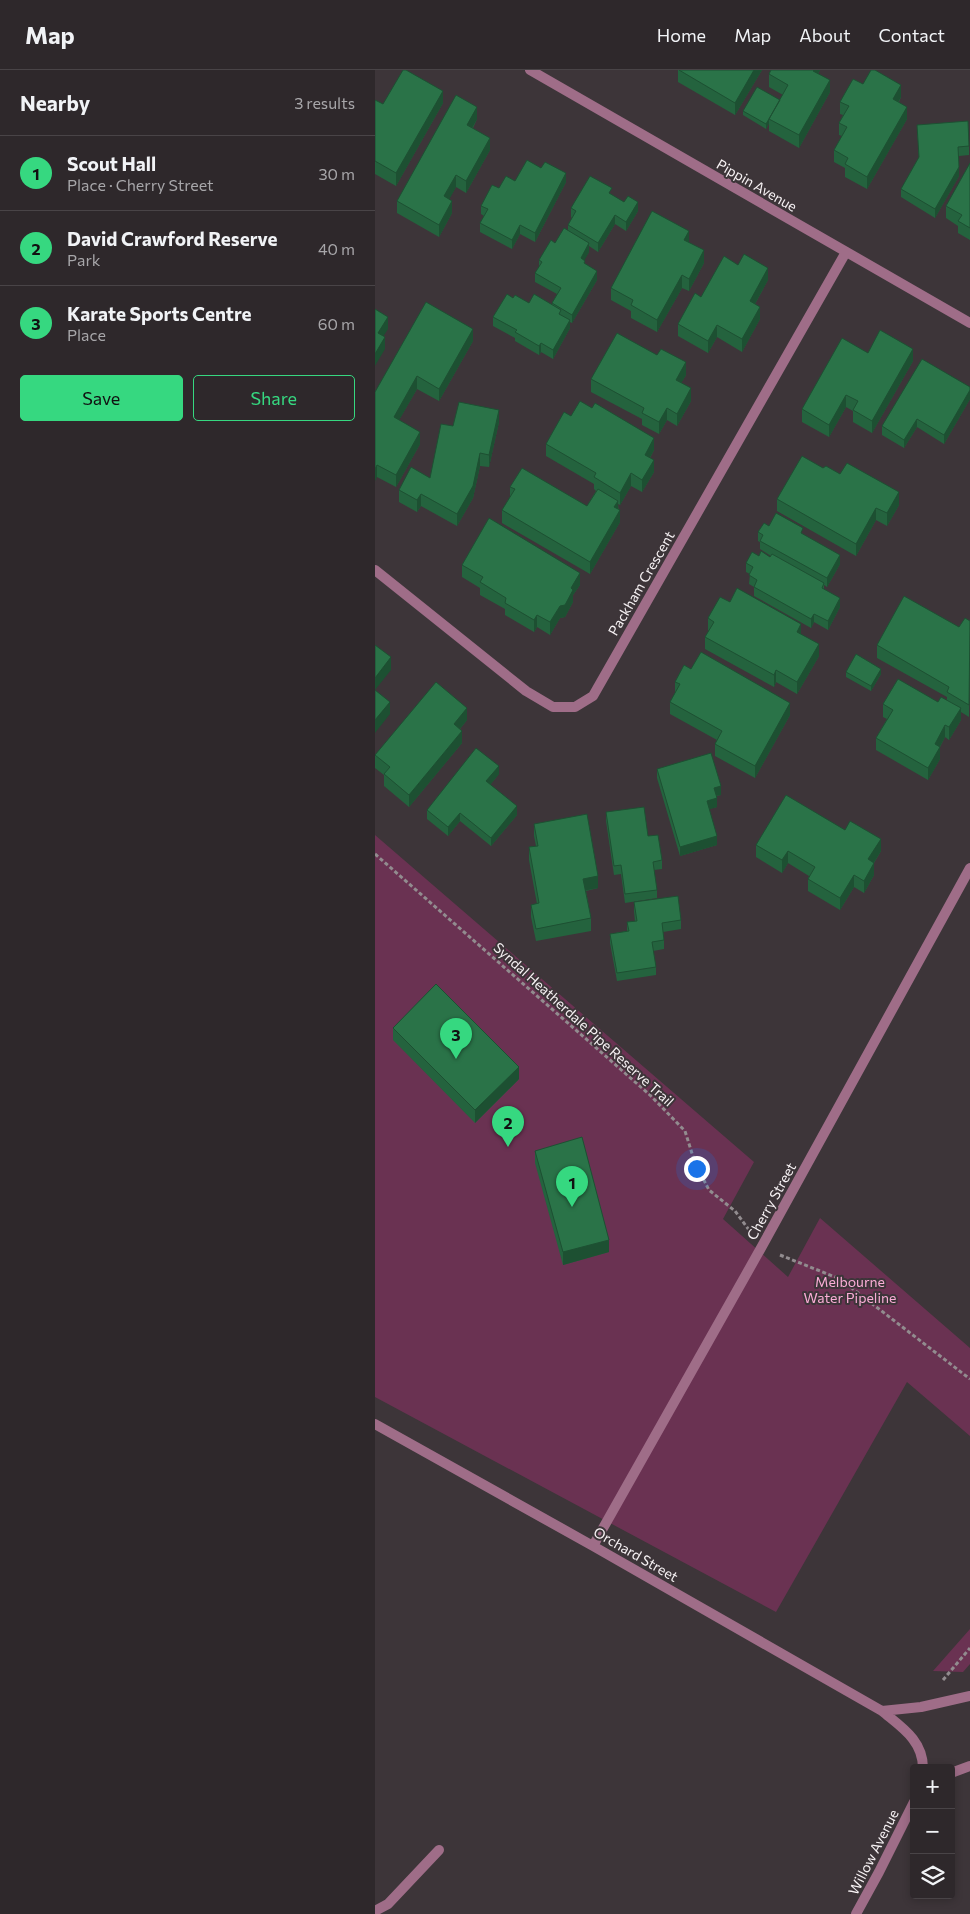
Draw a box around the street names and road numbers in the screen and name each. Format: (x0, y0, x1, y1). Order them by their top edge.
street label: Pippin Avenue (714, 155, 800, 215)
street label: Packham Crescent (604, 528, 678, 638)
street label: Syndal Heatherdale Pipe Reserve Trail (490, 939, 678, 1109)
street label: Cherry Street (743, 1159, 799, 1243)
street label: Orchard Street (591, 1523, 681, 1585)
street label: Willow Avenue (844, 1806, 902, 1898)

